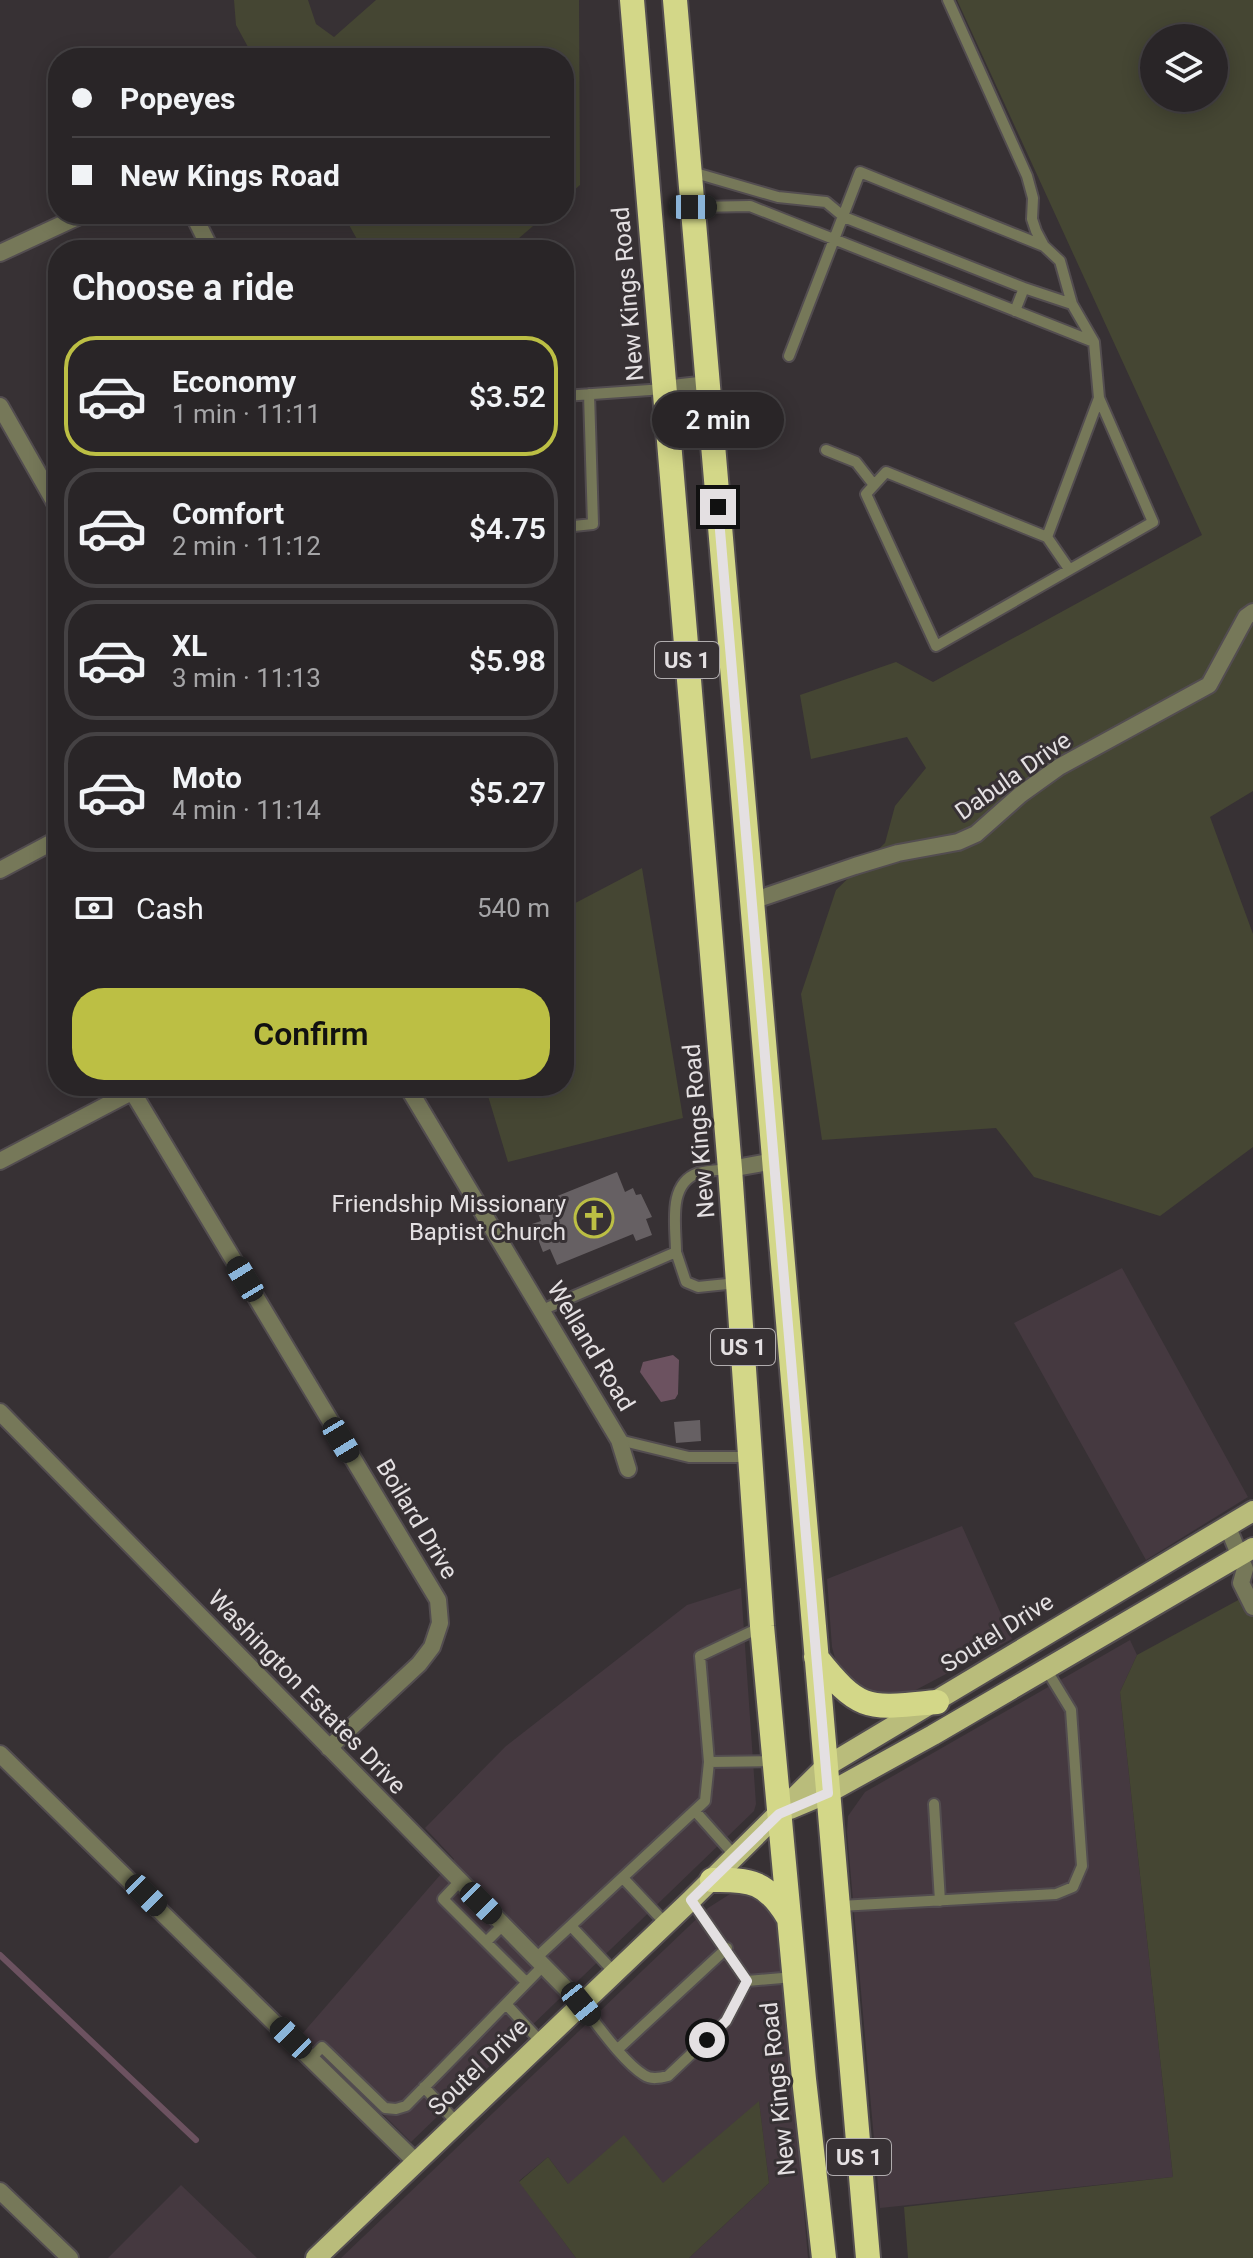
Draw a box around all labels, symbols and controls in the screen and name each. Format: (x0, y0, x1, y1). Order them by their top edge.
map controls (1140, 24, 1228, 112)
button: layers (1140, 24, 1228, 112)
text: Popeyes (120, 81, 236, 116)
text: New Kings Road (120, 158, 340, 193)
car (669, 195, 717, 219)
street label: New Kings Road (606, 206, 650, 382)
text: Choose a ride (72, 267, 294, 309)
icon: car (76, 360, 148, 432)
text: Economy (172, 364, 296, 399)
text: $3.52 (469, 379, 546, 414)
callout: 2 min (652, 391, 784, 447)
text: 1 min · 11:11 (172, 399, 321, 429)
text: 2 min (685, 405, 751, 435)
route end (700, 489, 736, 525)
icon: car (76, 492, 148, 564)
text: Comfort (172, 496, 284, 531)
text: $4.75 (469, 511, 546, 546)
text: 2 min · 11:12 (172, 531, 321, 561)
icon: car (76, 624, 148, 696)
text: XL (172, 628, 207, 663)
road number: US 1 (655, 642, 719, 678)
text: $5.98 (469, 643, 546, 678)
text: 3 min · 11:13 (172, 663, 321, 693)
street label: Dabula Drive (950, 726, 1076, 826)
icon: car (76, 756, 148, 828)
text: Moto (172, 760, 242, 795)
text: $5.27 (469, 775, 546, 810)
text: 4 min · 11:14 (172, 795, 321, 825)
icon: cash (72, 886, 116, 930)
text: Cash (136, 891, 204, 926)
text: 540 m (477, 893, 550, 923)
button: Confirm (72, 988, 550, 1080)
street label: New Kings Road (677, 1043, 721, 1219)
place label: Friendship Missionary Baptist Church (332, 1190, 567, 1246)
church icon: Friendship Missionary Baptist Church (573, 1197, 615, 1239)
car (222, 1252, 268, 1306)
street label: Welland Road (541, 1276, 641, 1416)
road number: US 1 (711, 1329, 775, 1365)
car (318, 1413, 364, 1467)
street label: Boilard Drive (370, 1454, 464, 1584)
street label: Washington Estates Drive (202, 1584, 412, 1800)
street label: Soutel Drive (936, 1587, 1058, 1679)
car (121, 1870, 171, 1920)
car (456, 1878, 506, 1928)
car (557, 1978, 605, 2030)
street label: New Kings Road (755, 2001, 801, 2177)
car (265, 2013, 317, 2063)
street label: Soutel Drive (422, 2013, 534, 2121)
route start (689, 2022, 725, 2058)
road number: US 1 (827, 2139, 891, 2175)

